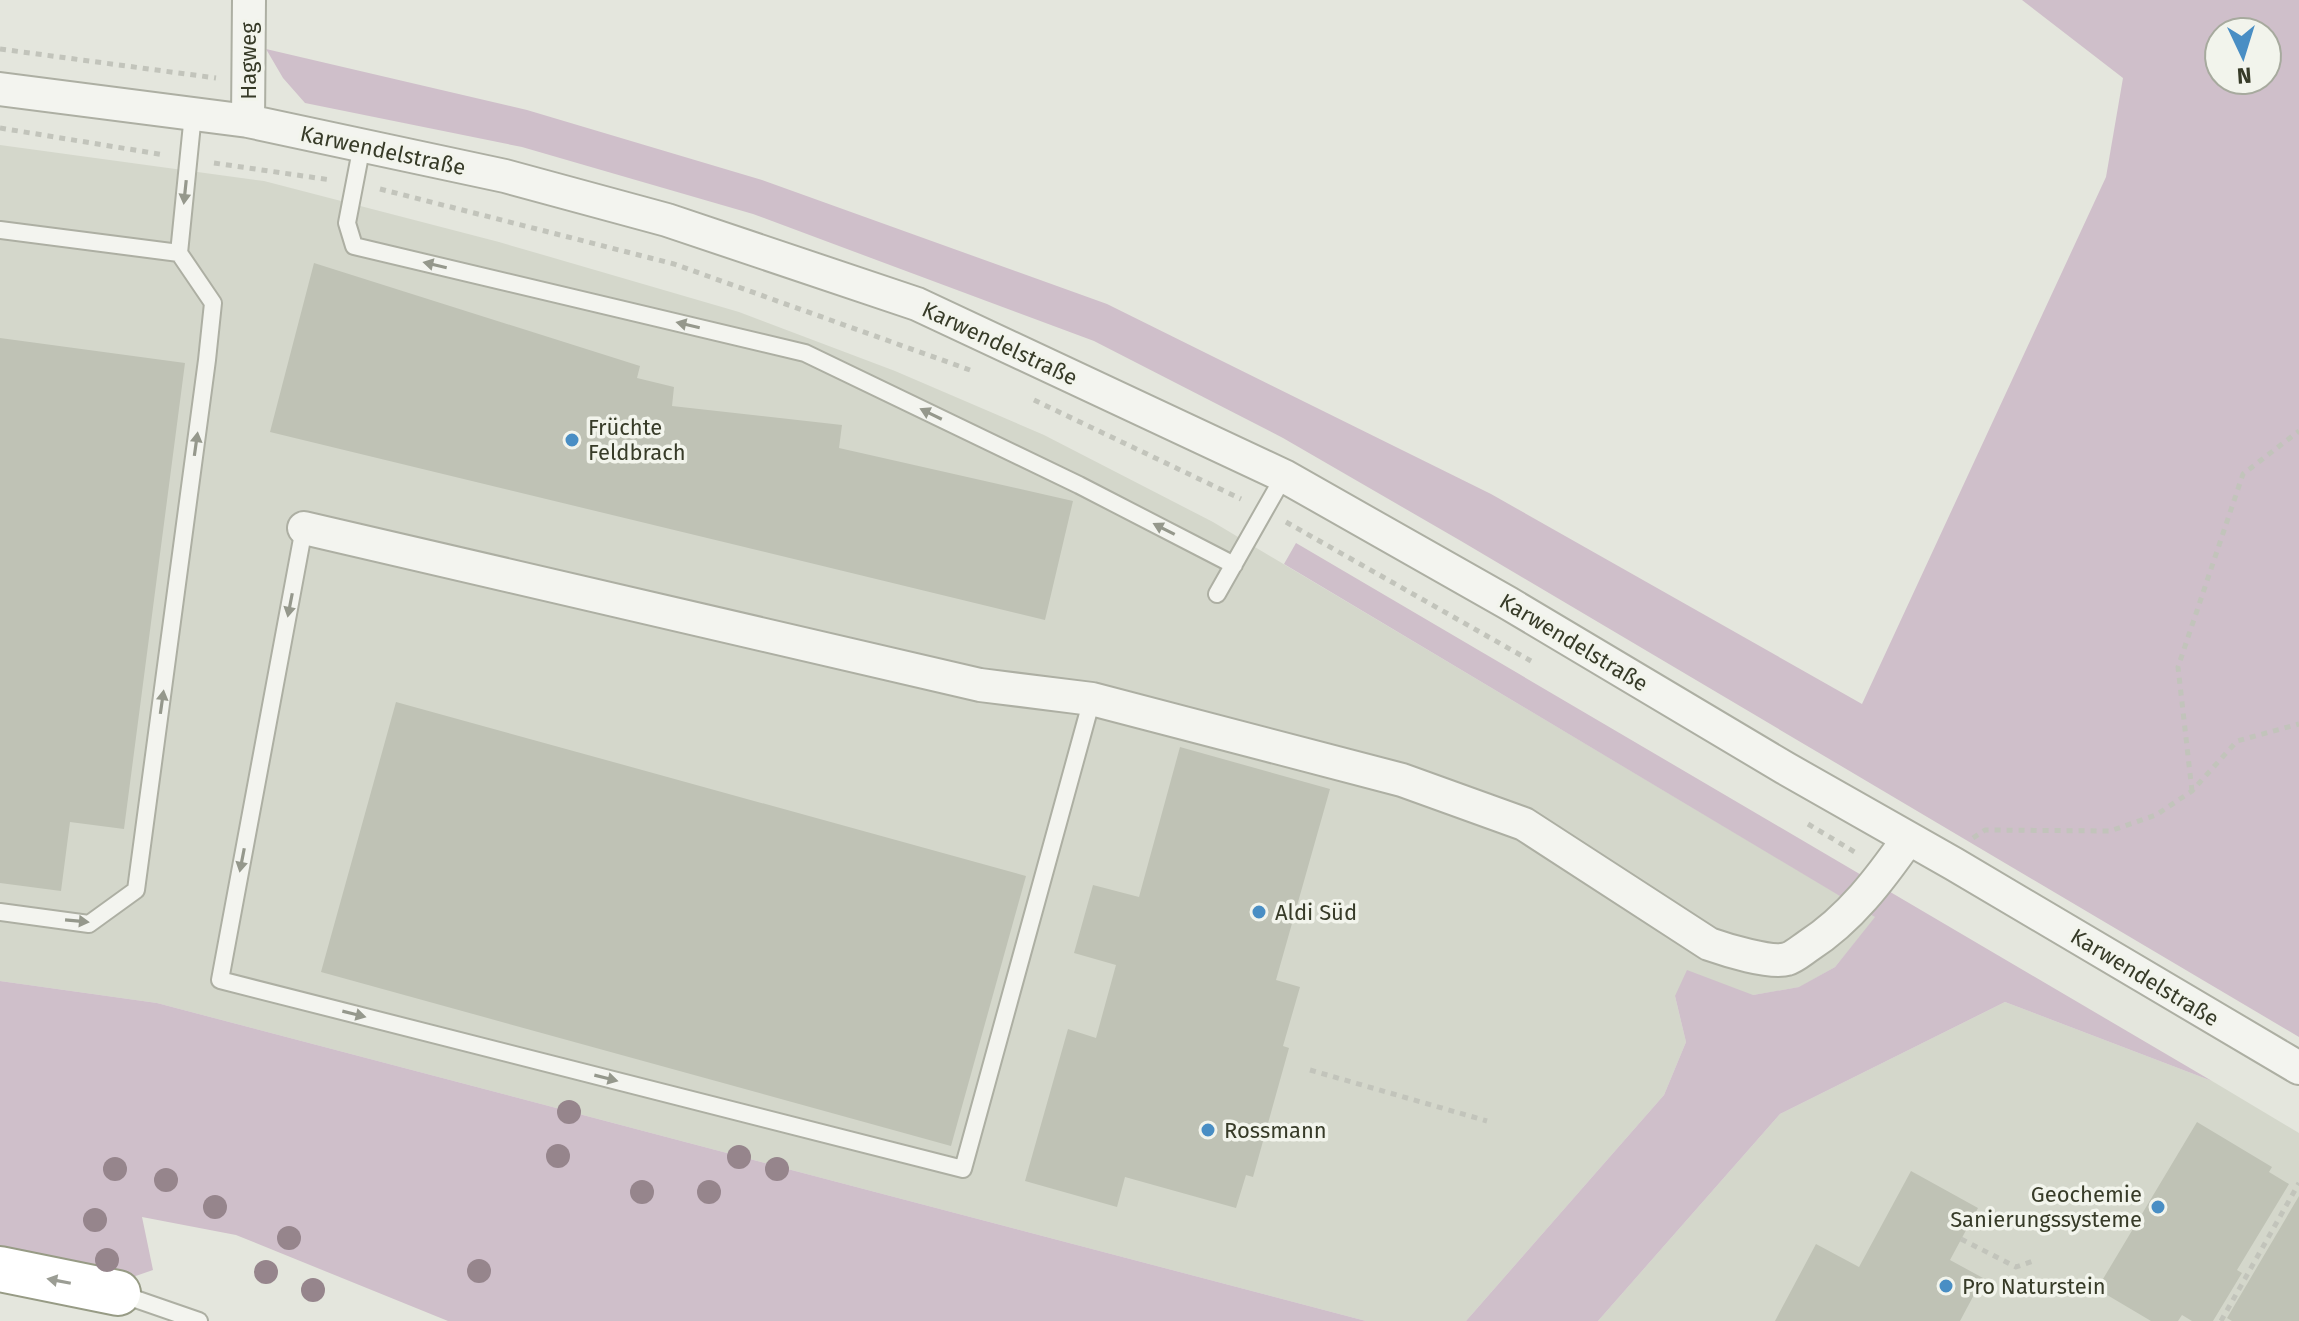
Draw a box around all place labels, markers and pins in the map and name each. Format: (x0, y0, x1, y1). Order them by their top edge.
place label: Früchte Feldbrach (588, 414, 686, 466)
marker: Früchte Feldbrach (563, 431, 581, 449)
place label: Aldi Süd (1275, 899, 1357, 926)
marker: Aldi Süd (1250, 903, 1268, 921)
place label: Rossmann (1224, 1117, 1327, 1144)
marker: Rossmann (1199, 1121, 1217, 1139)
place label: Geochemie Sanierungssysteme (1950, 1181, 2142, 1233)
marker: Geochemie Sanierungssysteme (2149, 1198, 2167, 1216)
place label: Pro Naturstein (1962, 1273, 2106, 1300)
marker: Pro Naturstein (1937, 1277, 1955, 1295)

